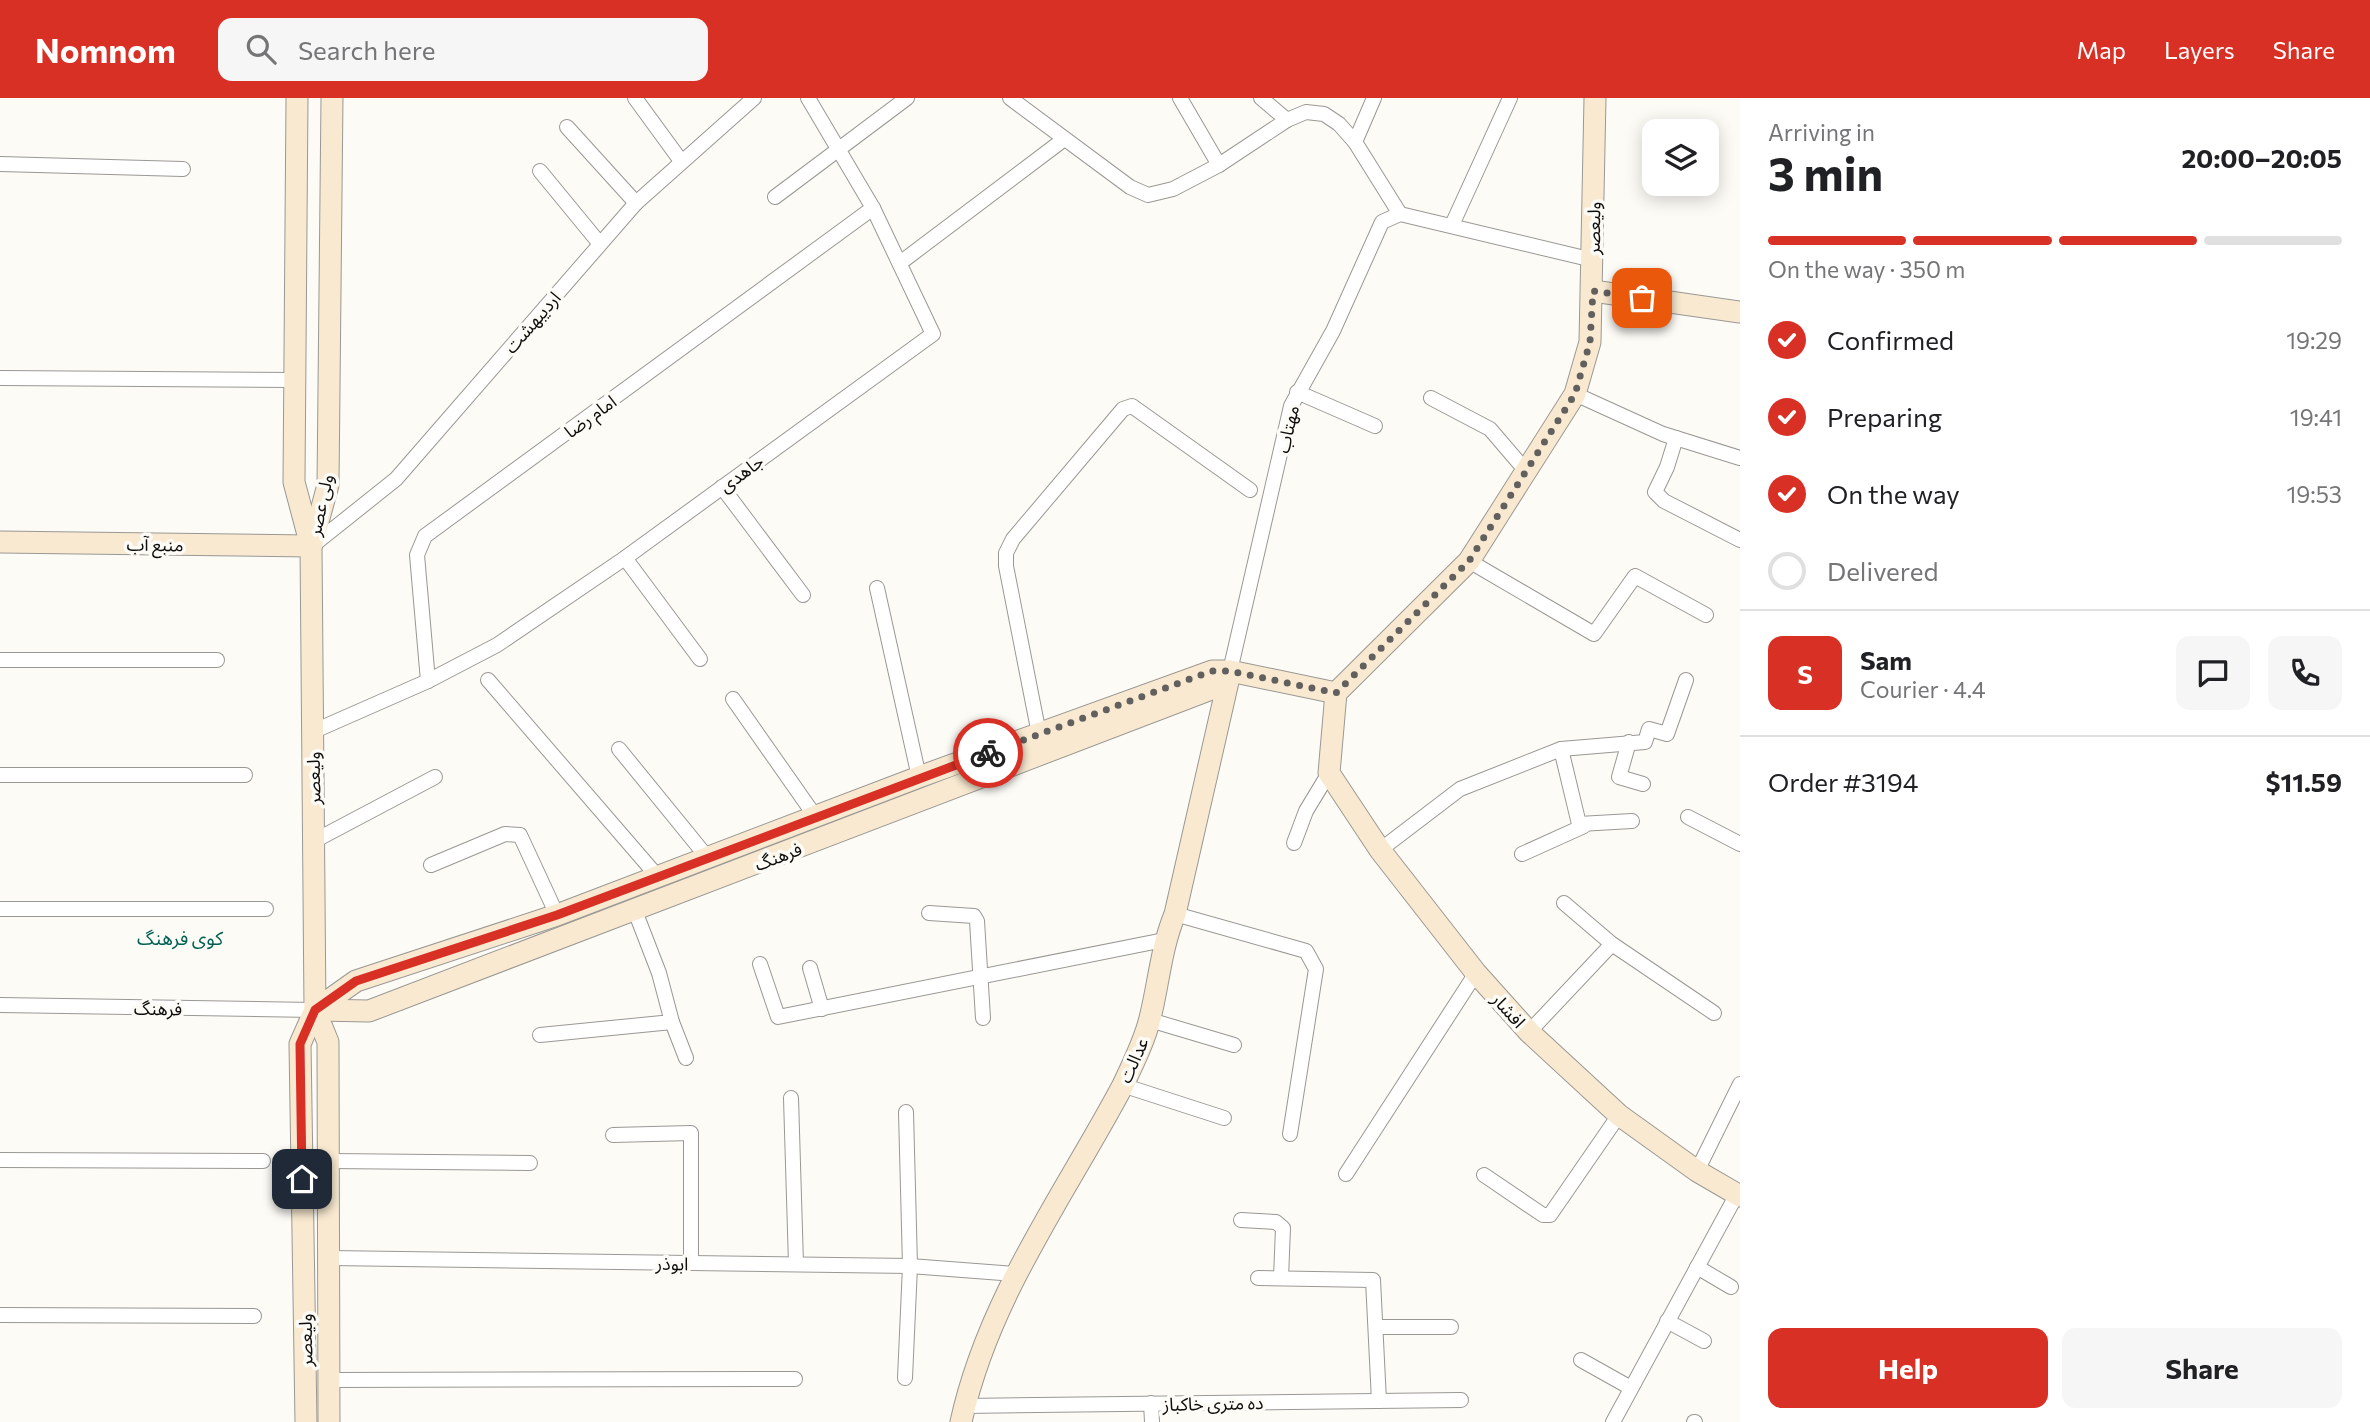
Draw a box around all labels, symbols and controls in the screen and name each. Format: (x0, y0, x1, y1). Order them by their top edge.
search box (218, 18, 708, 81)
text: Nomnom (35, 29, 176, 70)
icon: search (242, 30, 280, 68)
text: Search here (298, 34, 435, 65)
text: Map (2077, 35, 2126, 64)
text: Layers (2164, 35, 2235, 64)
text: Share (2273, 35, 2335, 64)
text: Arriving in (1768, 118, 1875, 146)
map controls (1642, 119, 1719, 196)
button: layers (1642, 119, 1719, 196)
text: 20:00–20:05 (2181, 142, 2342, 173)
text: 3 min (1768, 144, 1883, 200)
street label: ولیعصر (1582, 201, 1605, 256)
text: On the way · 350 m (1768, 255, 1965, 283)
pin (1612, 268, 1672, 328)
icon: bag (1623, 279, 1661, 317)
street label: اردیبهشت (499, 287, 566, 358)
icon: check (1768, 321, 1806, 359)
text: Confirmed (1827, 324, 1954, 355)
text: 19:29 (2286, 326, 2342, 354)
street label: امام رضا (560, 390, 623, 445)
icon: check (1768, 398, 1806, 436)
text: Preparing (1827, 401, 1942, 432)
street label: مهتاب (1271, 403, 1303, 455)
text: 19:41 (2290, 403, 2342, 431)
street label: جاهدی (715, 450, 768, 497)
street label: ولی عصر (303, 472, 338, 539)
icon: check (1768, 475, 1806, 513)
text: On the way (1827, 478, 1960, 509)
text: 19:53 (2286, 480, 2342, 508)
street label: منبع آب (126, 533, 184, 559)
text: Delivered (1827, 555, 1938, 586)
button: chat (2176, 636, 2250, 710)
button: phone (2268, 636, 2342, 710)
text: Sam (1860, 644, 1912, 675)
text: S (1797, 658, 1813, 689)
text: Courier · 4.4 (1860, 675, 1986, 703)
courier (953, 718, 1023, 788)
icon: bike (969, 734, 1007, 772)
street label: ولیعصر (302, 751, 325, 806)
text: Order #3194 (1768, 766, 1918, 797)
text: $11.59 (2265, 766, 2342, 797)
street label: فرهنگ (751, 837, 805, 876)
district label: کوی فرهنگ (137, 926, 224, 950)
street label: افشار (1486, 987, 1530, 1033)
street label: فرهنگ (134, 997, 182, 1020)
street label: عدالت (1113, 1034, 1153, 1086)
pin (272, 1149, 332, 1209)
icon: home (283, 1160, 321, 1198)
street label: ابوذر (654, 1252, 689, 1275)
street label: ولیعصر (294, 1313, 317, 1368)
button: Help (1768, 1328, 2048, 1408)
button: Share (2062, 1328, 2342, 1408)
street label: ده متری خاکباز (1161, 1391, 1264, 1416)

